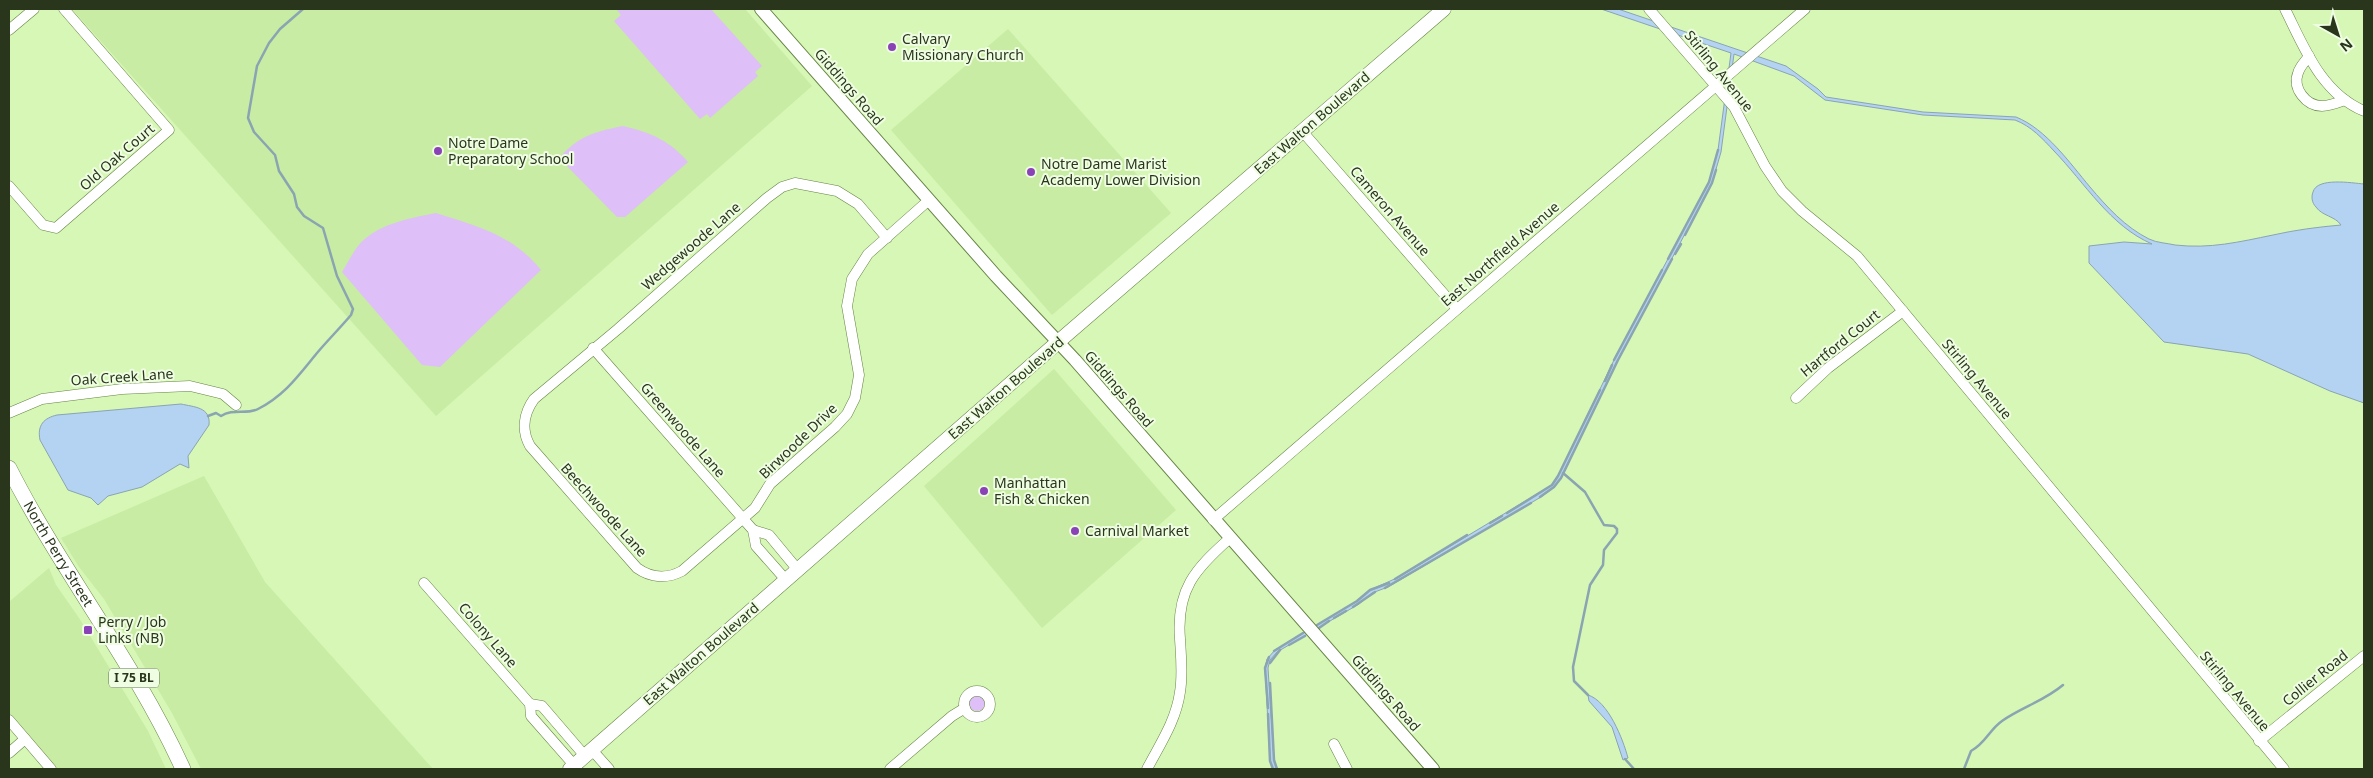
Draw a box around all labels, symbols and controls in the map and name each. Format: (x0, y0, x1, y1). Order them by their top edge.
north arrow (2313, 10, 2363, 60)
street label: Stirling Avenue (1681, 26, 1758, 115)
place label: Calvary Missionary Church (902, 29, 1024, 64)
text: N (2336, 35, 2357, 56)
marker: Calvary Missionary Church (886, 41, 898, 53)
street label: Giddings Road (811, 44, 888, 129)
street label: East Walton Boulevard (1250, 67, 1374, 178)
street label: Old Oak Court (75, 119, 158, 194)
place label: Notre Dame Preparatory School (448, 133, 573, 168)
marker: Notre Dame Preparatory School (432, 145, 444, 157)
place label: Notre Dame Marist Academy Lower Division (1041, 154, 1201, 189)
street label: Cameron Avenue (1346, 162, 1435, 260)
marker: Notre Dame Marist Academy Lower Division (1025, 166, 1037, 178)
street label: Wedgewoode Lane (637, 197, 744, 294)
street label: East Northfield Avenue (1436, 197, 1563, 310)
street label: Hartford Court (1796, 305, 1883, 380)
street label: East Walton Boulevard (944, 332, 1068, 443)
street label: Stirling Avenue (1938, 334, 2017, 423)
street label: Giddings Road (1081, 346, 1158, 431)
street label: Oak Creek Lane (70, 363, 174, 390)
street label: Greenwoode Lane (637, 378, 730, 481)
street label: Birwoode Drive (755, 399, 841, 483)
street label: Beechwoode Lane (557, 459, 652, 561)
place label: Manhattan Fish & Chicken (994, 473, 1090, 508)
marker: Manhattan Fish & Chicken (978, 485, 990, 497)
street label: North Perry Street (19, 497, 98, 610)
place label: Carnival Market (1085, 521, 1189, 540)
marker: Carnival Market (1069, 525, 1081, 537)
street label: Colony Lane (455, 598, 522, 671)
street label: East Walton Boulevard (639, 598, 763, 709)
place label: Perry / Job Links (NB) (98, 612, 166, 647)
marker: Perry / Job Links (NB) (82, 624, 94, 636)
street label: Collier Road (2278, 645, 2351, 710)
street label: Stirling Avenue (2196, 646, 2275, 735)
street label: Giddings Road (1348, 650, 1425, 735)
road number: I 75 BL (109, 668, 159, 688)

